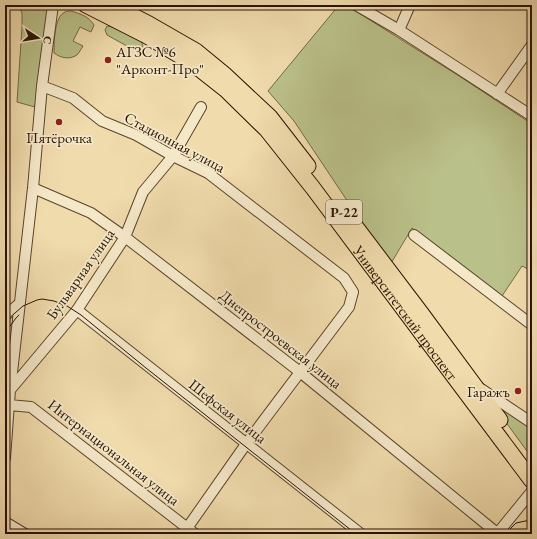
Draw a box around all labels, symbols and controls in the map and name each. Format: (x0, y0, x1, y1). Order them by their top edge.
north arrow (18, 18, 58, 58)
text: С (40, 35, 55, 46)
place label: АГЗС №6 "Арконт-Про" (115, 42, 204, 78)
marker: АГЗС №6 "Арконт-Про" (103, 55, 113, 65)
street label: Стадионная улица (121, 107, 229, 177)
marker: Пятёрочка (54, 117, 64, 127)
place label: Пятёрочка (26, 128, 92, 147)
road number: Р-22 (326, 200, 362, 224)
street label: Бульварная улица (42, 225, 118, 323)
street label: Университетский проспект (349, 241, 463, 384)
street label: Днепростроевская улица (216, 285, 346, 393)
street label: Шефская улица (185, 375, 271, 447)
place label: Гаражъ (467, 382, 510, 401)
marker: Гаражъ (513, 386, 523, 396)
street label: Интернациональная улица (44, 395, 184, 509)

